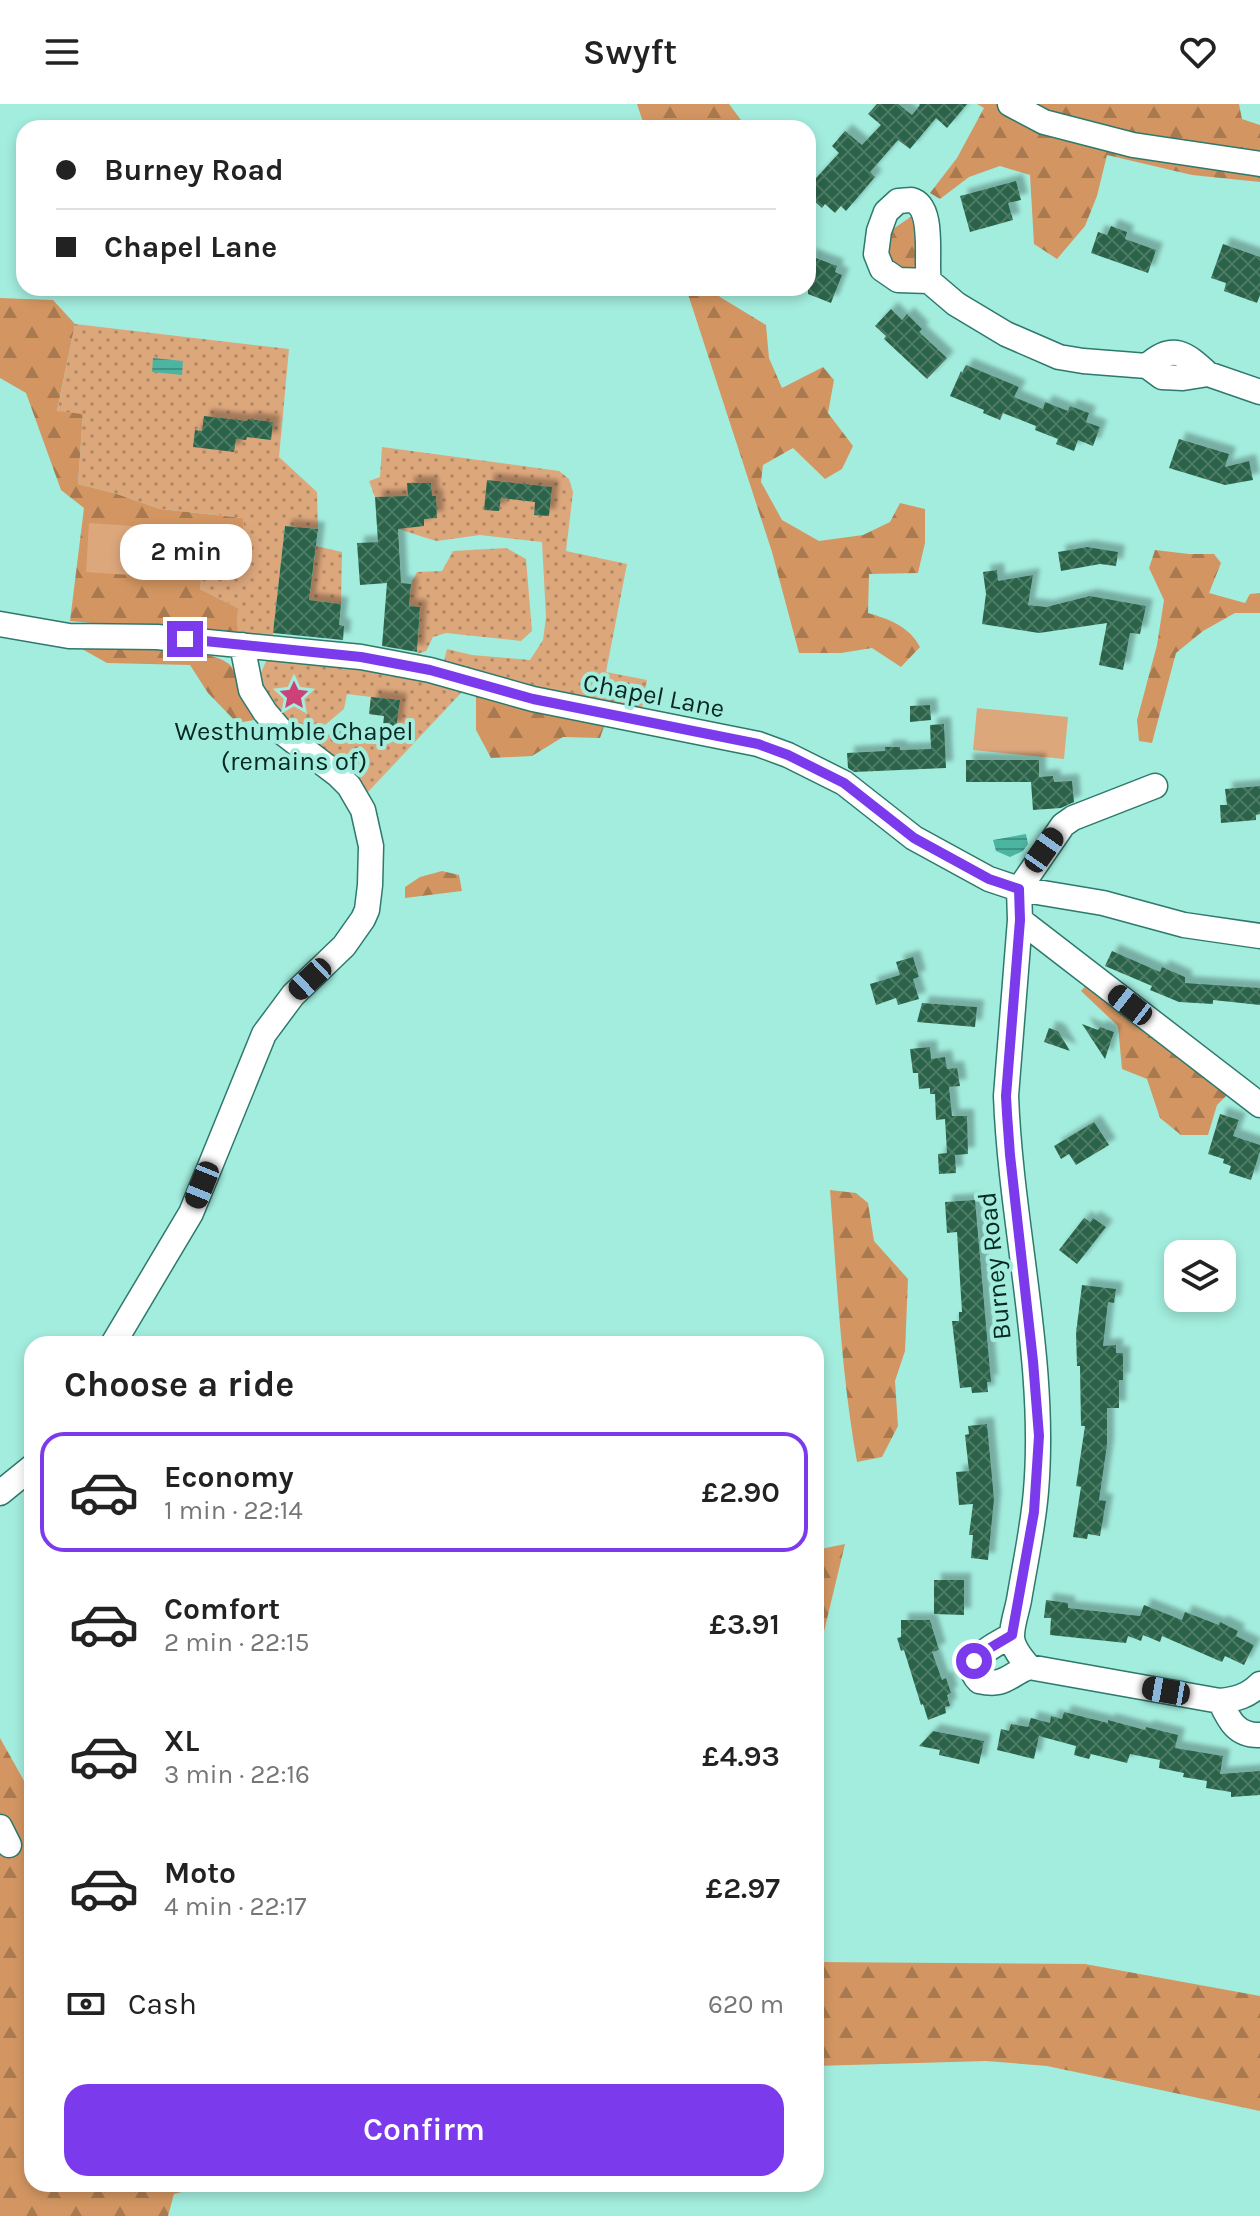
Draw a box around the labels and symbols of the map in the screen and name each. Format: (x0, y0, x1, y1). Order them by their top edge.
callout: 2 min (119, 523, 251, 579)
route end (167, 621, 203, 657)
street label: Chapel Lane (581, 667, 727, 724)
place icon: Westhumble Chapel (remains of) (277, 678, 311, 712)
place label: Westhumble Chapel (remains of) (175, 716, 413, 777)
car (1020, 823, 1068, 877)
car (284, 954, 336, 1004)
car (1104, 981, 1156, 1029)
car (182, 1158, 222, 1212)
street label: Burney Road (971, 1190, 1018, 1341)
route start (956, 1643, 992, 1679)
car (1140, 1675, 1192, 1707)

